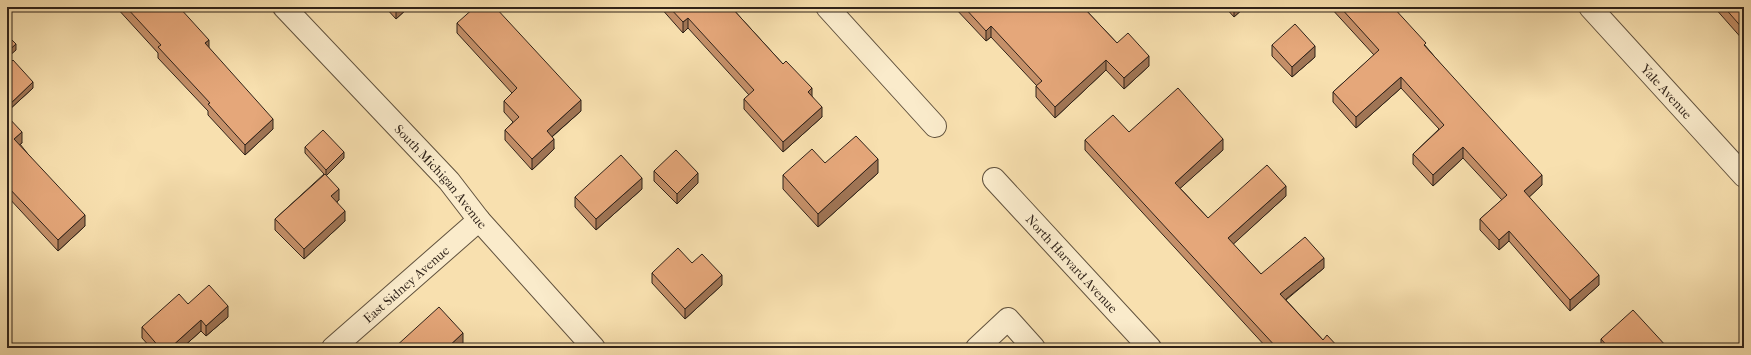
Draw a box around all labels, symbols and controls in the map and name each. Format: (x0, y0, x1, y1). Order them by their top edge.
street label: Yale Avenue (1637, 60, 1695, 122)
street label: South Michigan Avenue (391, 122, 490, 232)
street label: North Harvard Avenue (1023, 212, 1121, 316)
street label: East Sidney Avenue (360, 242, 453, 326)

